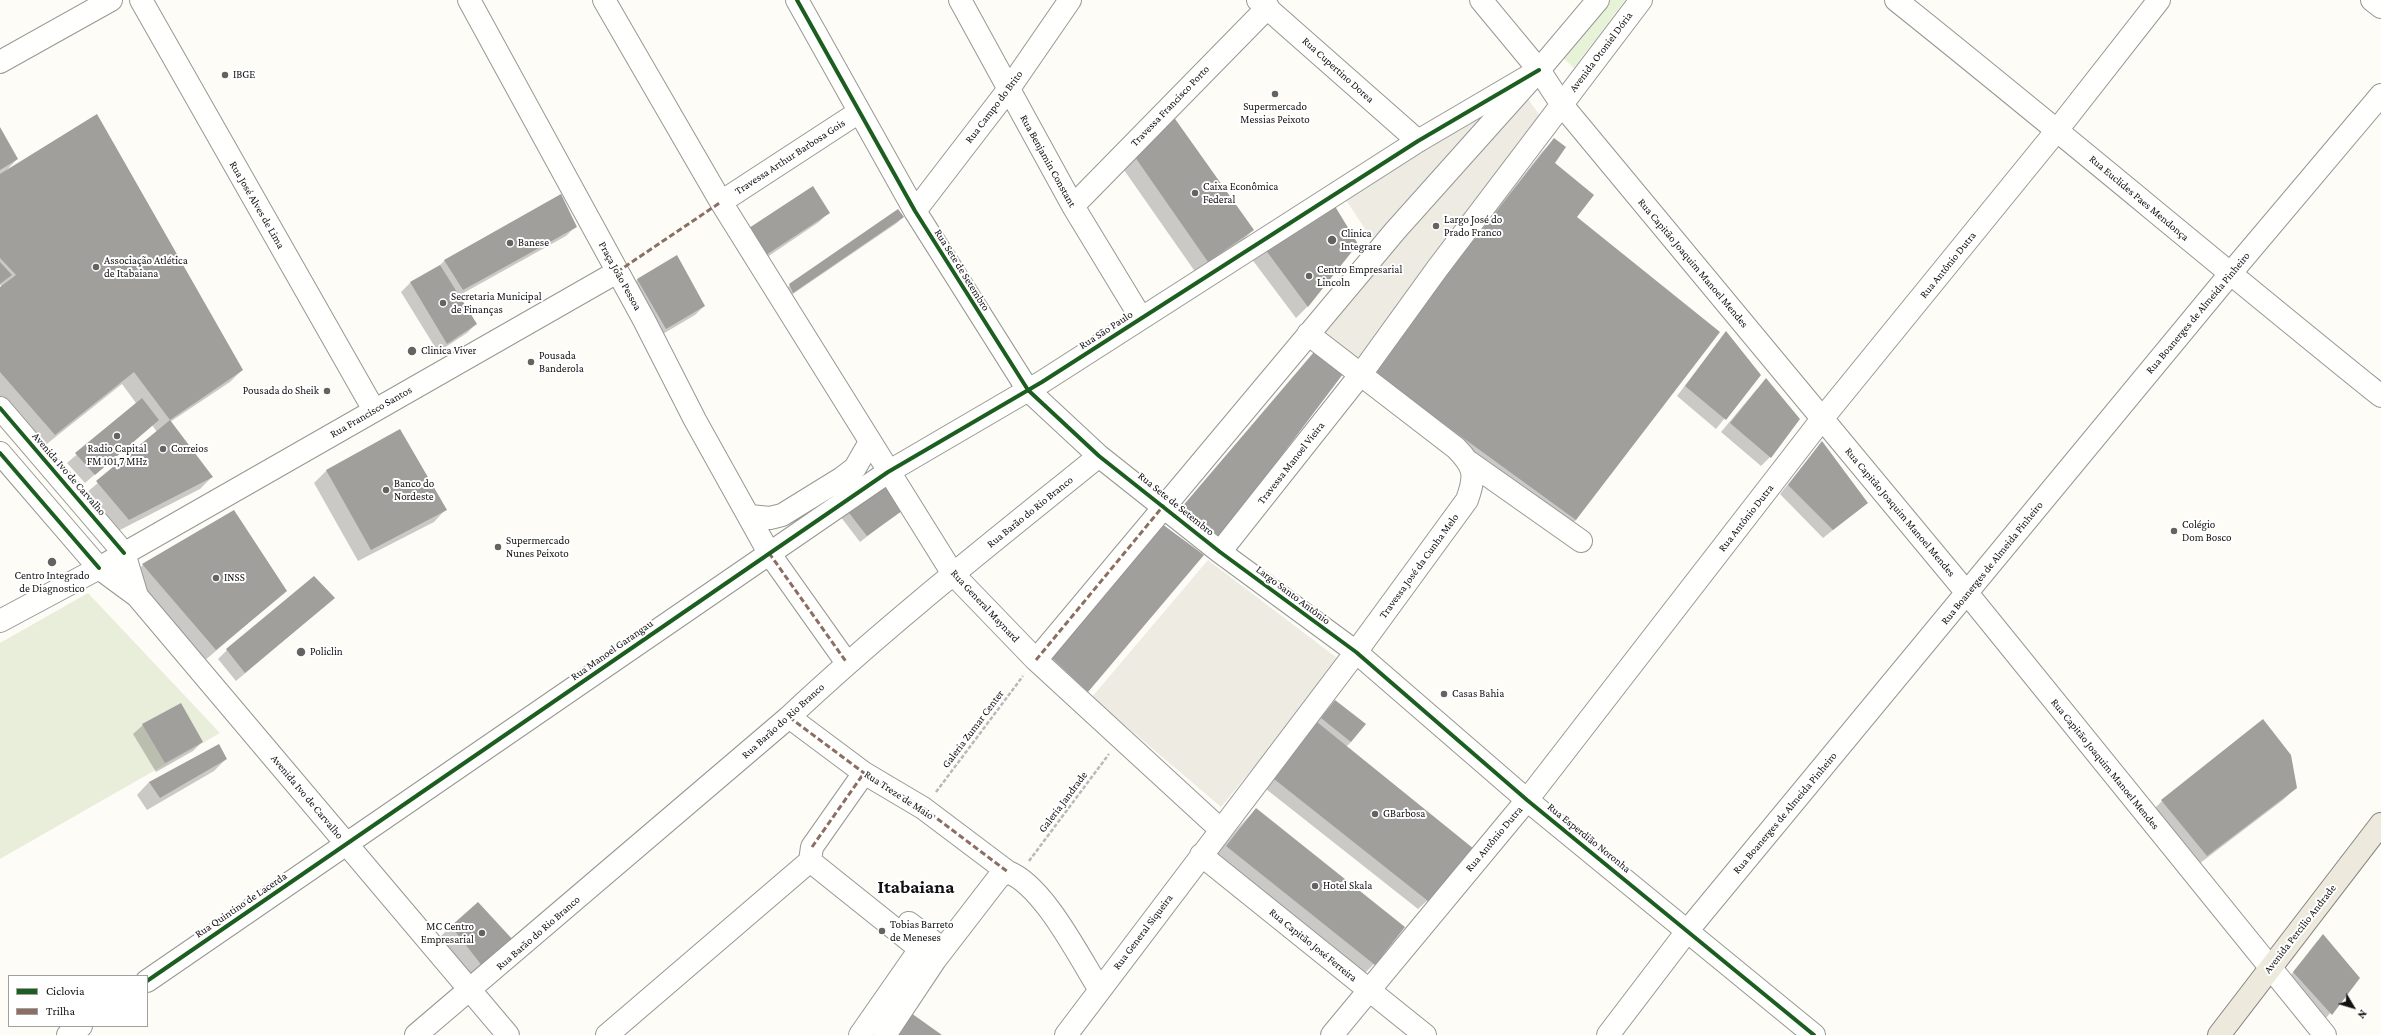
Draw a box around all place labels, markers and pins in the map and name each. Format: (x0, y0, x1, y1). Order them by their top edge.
place label: IBGE (233, 68, 255, 82)
marker: IBGE (220, 70, 230, 80)
marker: Supermercado Messias Peixoto (1270, 89, 1280, 99)
place label: Supermercado Messias Peixoto (1240, 100, 1310, 126)
place label: Caixa Econômica Federal (1203, 180, 1278, 206)
marker: Caixa Econômica Federal (1190, 188, 1200, 198)
place label: Largo José do Prado Franco (1444, 213, 1502, 239)
marker: Largo José do Prado Franco (1431, 221, 1441, 231)
place label: Clinica Integrare (1341, 227, 1381, 253)
marker: Clinica Integrare (1326, 234, 1338, 246)
place label: Banese (518, 236, 549, 250)
marker: Banese (505, 238, 515, 248)
place label: Associação Atlética de Itabaiana (104, 254, 188, 280)
marker: Associação Atlética de Itabaiana (91, 262, 101, 272)
place label: Centro Empresarial Lincoln (1317, 263, 1402, 289)
marker: Centro Empresarial Lincoln (1304, 271, 1314, 281)
place label: Secretaria Municipal de Finanças (451, 290, 542, 316)
marker: Secretaria Municipal de Finanças (438, 298, 448, 308)
place label: Clinica Viver (421, 344, 476, 358)
marker: Clinica Viver (406, 345, 418, 357)
place label: Pousada Banderola (539, 349, 584, 375)
marker: Pousada Banderola (526, 357, 536, 367)
place label: Pousada do Sheik (243, 384, 319, 398)
marker: Pousada do Sheik (322, 386, 332, 396)
marker: Radio Capital FM 101,7 MHz (112, 431, 122, 441)
place label: Radio Capital FM 101,7 MHz (87, 442, 147, 468)
place label: Correios (171, 442, 208, 456)
marker: Correios (158, 444, 168, 454)
place label: Banco do Nordeste (394, 477, 434, 503)
marker: Banco do Nordeste (381, 485, 391, 495)
place label: Colégio Dom Bosco (2182, 518, 2231, 544)
marker: Colégio Dom Bosco (2169, 526, 2179, 536)
place label: Supermercado Nunes Peixoto (506, 534, 570, 560)
marker: Supermercado Nunes Peixoto (493, 542, 503, 552)
marker: Centro Integrado de Diagnostico (46, 556, 58, 568)
place label: Centro Integrado de Diagnostico (14, 569, 90, 595)
place label: INSS (224, 571, 245, 585)
marker: INSS (211, 573, 221, 583)
place label: Policlin (310, 645, 343, 659)
marker: Policlin (295, 646, 307, 658)
place label: Casas Bahia (1452, 687, 1504, 701)
marker: Casas Bahia (1439, 689, 1449, 699)
place label: GBarbosa (1383, 807, 1425, 821)
marker: GBarbosa (1370, 809, 1380, 819)
place label: Hotel Skala (1323, 879, 1372, 893)
marker: Hotel Skala (1310, 881, 1320, 891)
place label: Tobias Barreto de Meneses (890, 918, 954, 944)
place label: MC Centro Empresarial (421, 920, 474, 946)
marker: Tobias Barreto de Meneses (877, 926, 887, 936)
marker: MC Centro Empresarial (477, 928, 487, 938)

